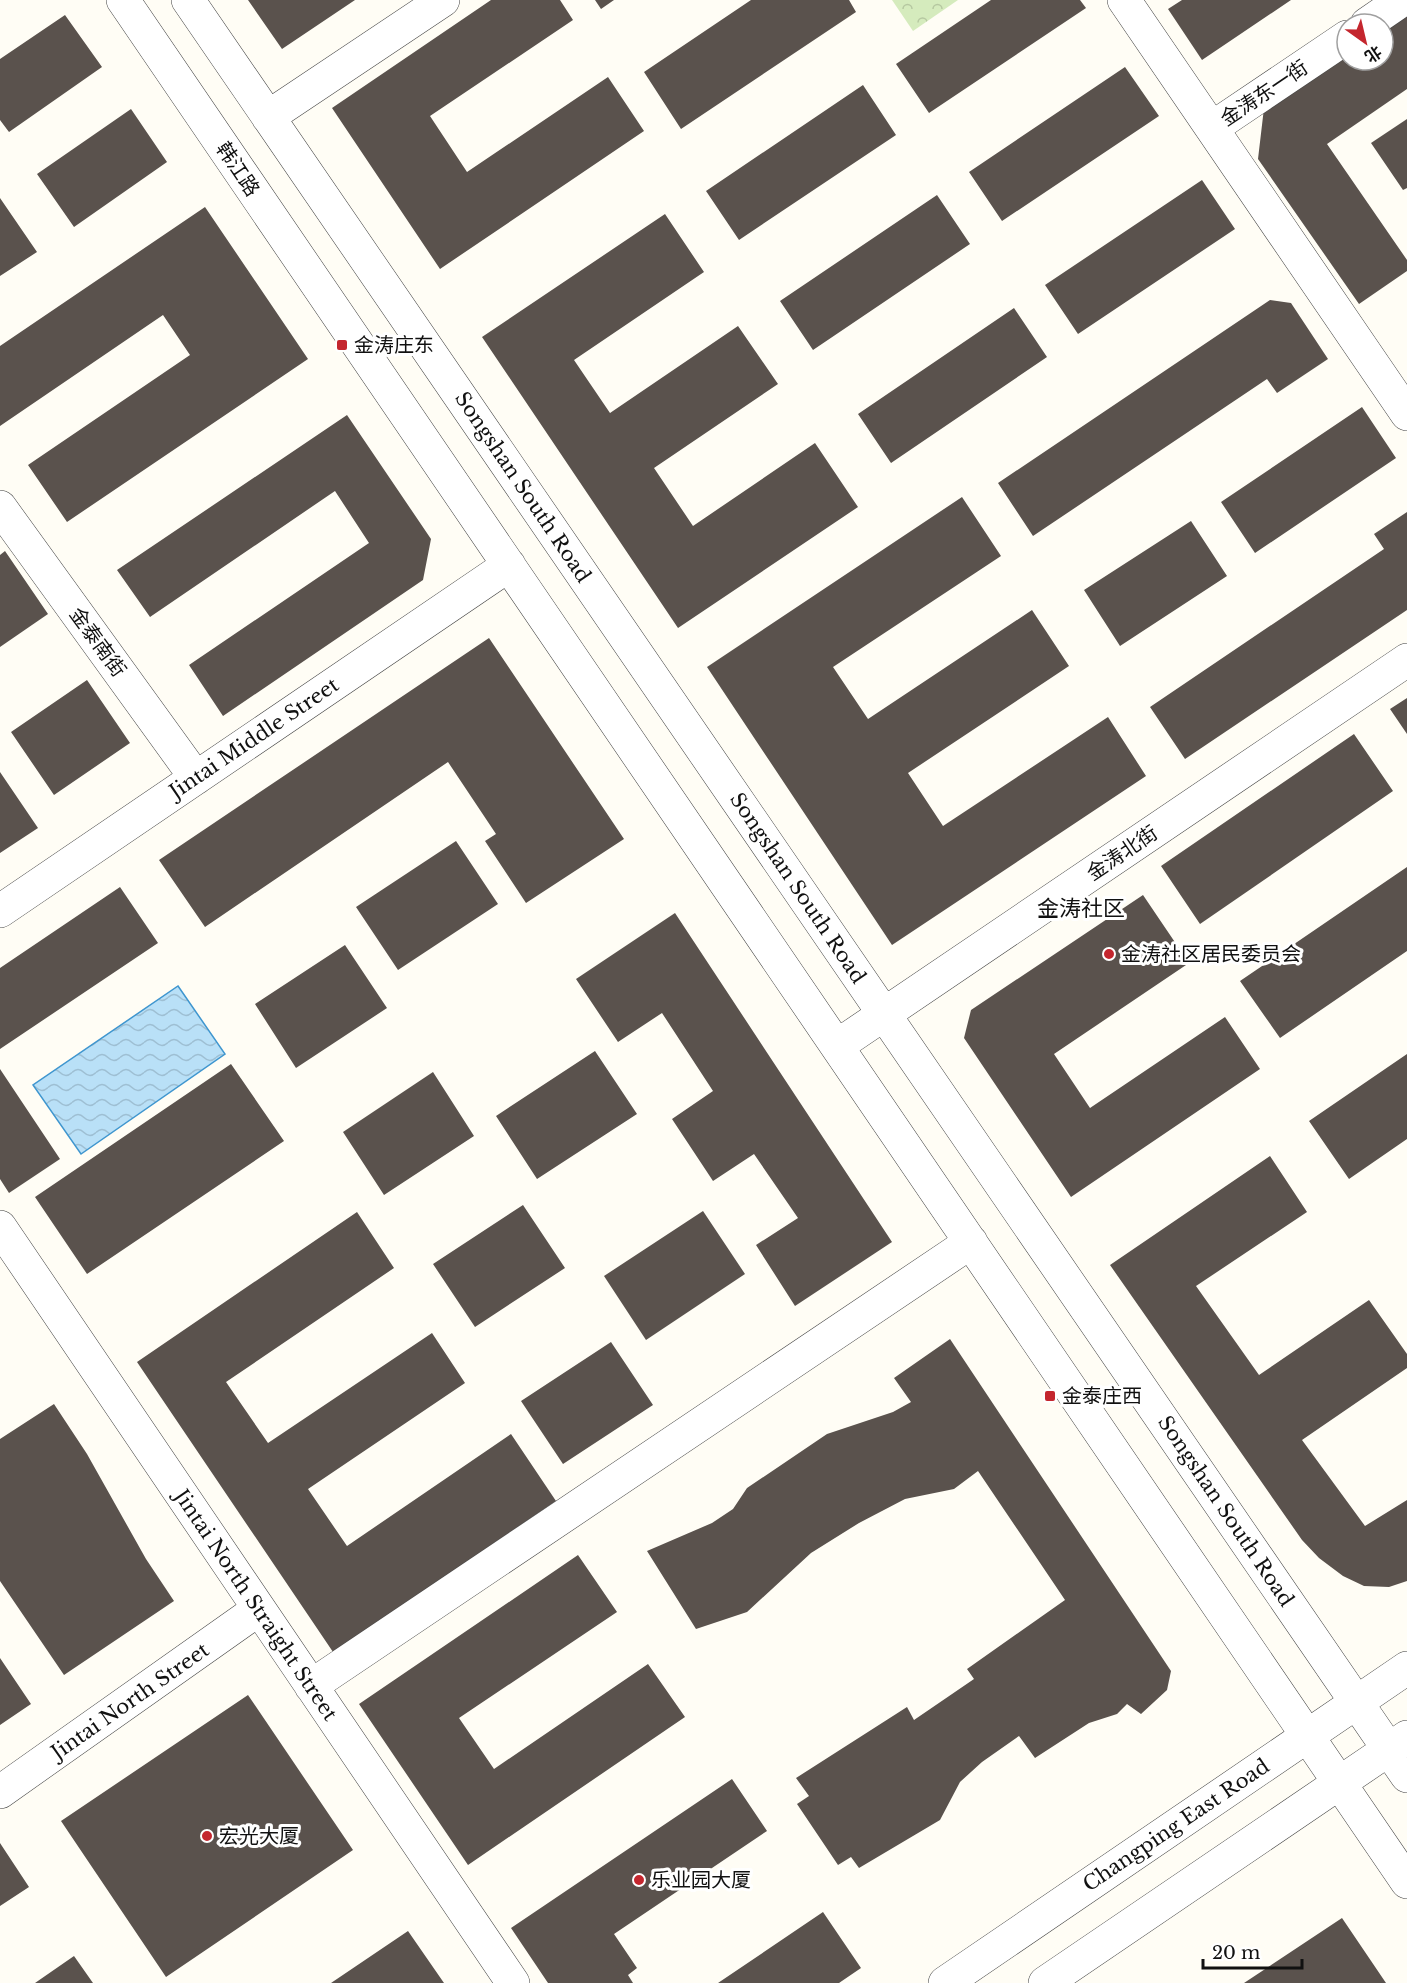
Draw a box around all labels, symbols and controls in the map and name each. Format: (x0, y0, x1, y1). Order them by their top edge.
north arrow (1335, 12, 1395, 72)
text: 北 (1361, 42, 1386, 67)
street label: 金涛东一街 (1216, 55, 1312, 131)
street label: 韩江路 (211, 137, 265, 201)
place label: 金涛庄东 (354, 333, 434, 357)
marker: 金涛庄东 (335, 338, 349, 352)
street label: Songshan South Road (450, 387, 596, 587)
street label: 金泰南街 (65, 603, 131, 681)
street label: Jintai Middle Street (162, 672, 344, 805)
street label: Songshan South Road (725, 788, 871, 988)
street label: 金涛北街 (1082, 821, 1162, 885)
district label: 金涛社区 (1037, 895, 1125, 922)
place label: 金涛社区居民委员会 (1121, 942, 1301, 966)
marker: 金涛社区居民委员会 (1102, 947, 1116, 961)
place label: 金泰庄西 (1062, 1384, 1142, 1408)
marker: 金泰庄西 (1043, 1389, 1057, 1403)
street label: Songshan South Road (1153, 1411, 1299, 1611)
street label: Jintai North Straight Street (168, 1482, 343, 1725)
street label: Jintai North Street (44, 1637, 214, 1766)
street label: Changping East Road (1078, 1754, 1274, 1896)
place label: 宏光大厦 (219, 1824, 299, 1848)
marker: 宏光大厦 (200, 1829, 214, 1843)
place label: 乐业园大厦 (651, 1868, 751, 1892)
marker: 乐业园大厦 (632, 1873, 646, 1887)
scale bar (1203, 1932, 1302, 1970)
text: 20 m (1212, 1942, 1260, 1964)

